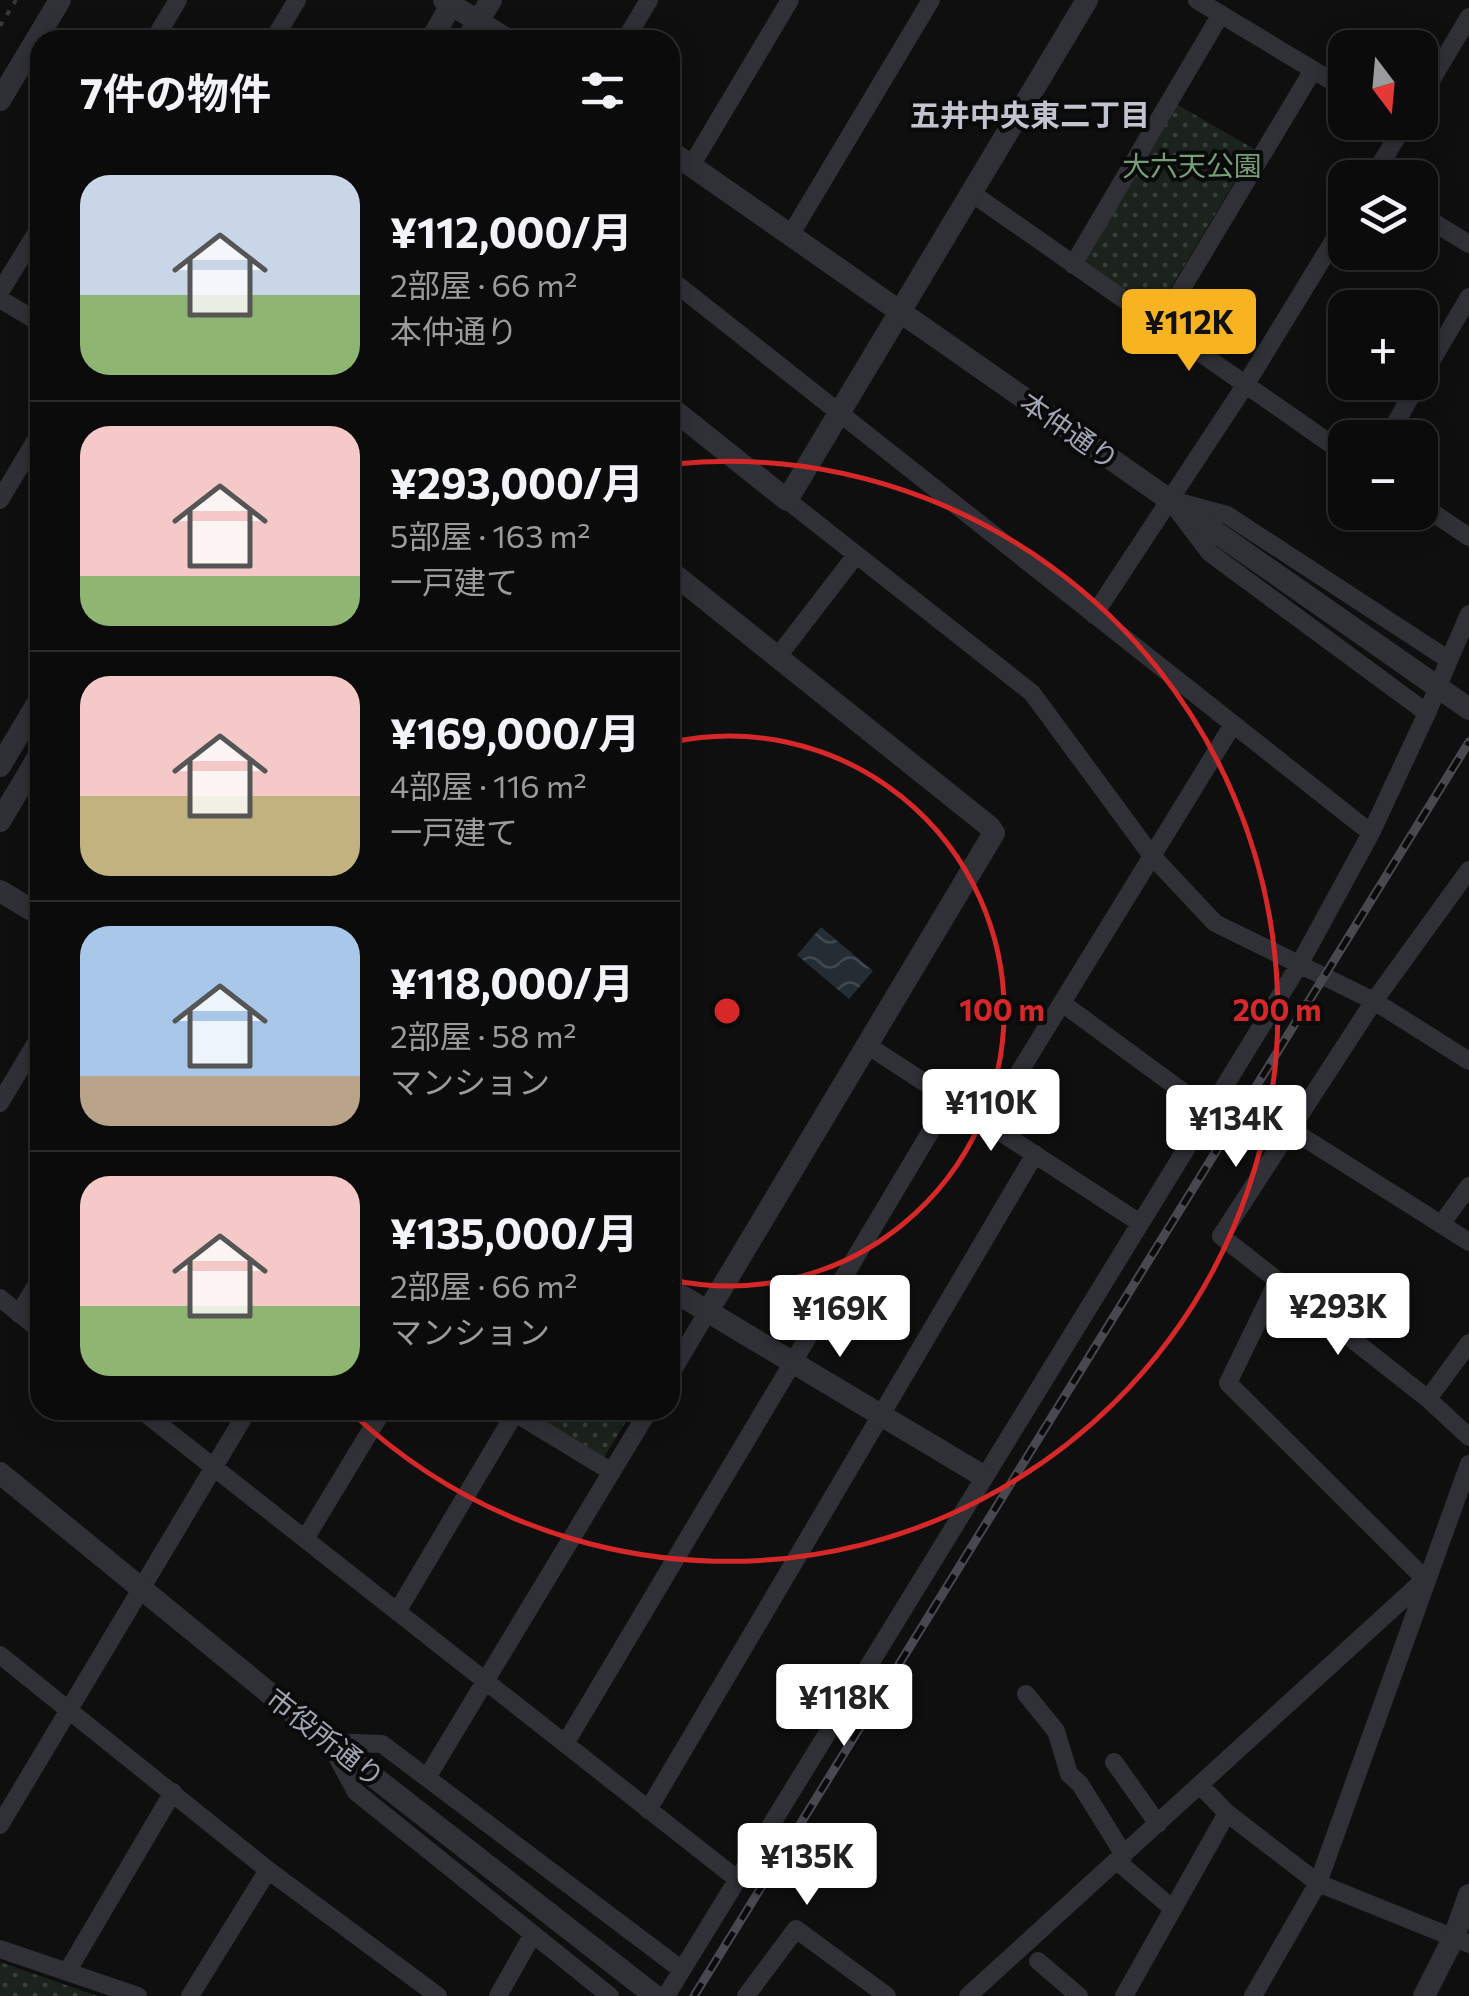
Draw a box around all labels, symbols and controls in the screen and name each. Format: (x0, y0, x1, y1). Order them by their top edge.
north arrow (1328, 30, 1438, 140)
map controls (1328, 30, 1438, 530)
icon: filters (575, 63, 630, 118)
text: 7件の物件 (80, 66, 271, 118)
district label: 五井中央東二丁目 (910, 95, 1150, 132)
park label: 大六天公園 (1122, 148, 1262, 182)
button: layers (1328, 160, 1438, 270)
text: ¥112,000/月 (390, 205, 633, 257)
icon: home (160, 215, 280, 335)
text: 2部屋 · 66 m² (390, 264, 577, 304)
pin: ¥112K (1119, 289, 1259, 374)
button: + (1328, 290, 1438, 400)
text: ¥112K (1144, 301, 1234, 341)
text: 本仲通り (390, 310, 518, 350)
street label: 本仲通り (1014, 384, 1126, 476)
button: − (1328, 420, 1438, 530)
text: ¥293,000/月 (390, 456, 644, 508)
icon: home (160, 466, 280, 586)
text: 5部屋 · 163 m² (390, 515, 590, 555)
text: 一戸建て (390, 561, 518, 601)
text: ¥169,000/月 (390, 706, 640, 758)
icon: home (160, 716, 280, 836)
text: 4部屋 · 116 m² (390, 765, 587, 805)
text: 一戸建て (390, 811, 518, 851)
text: ¥118,000/月 (390, 956, 634, 1008)
icon: home (160, 966, 280, 1086)
text: 100 m (959, 990, 1045, 1027)
text: 200 m (1233, 990, 1321, 1027)
centre of rings (709, 993, 745, 1029)
text: 2部屋 · 58 m² (390, 1015, 576, 1055)
text: マンション (390, 1061, 550, 1101)
pin: ¥110K (921, 1069, 1061, 1154)
text: ¥110K (944, 1081, 1038, 1121)
pin: ¥134K (1166, 1085, 1306, 1170)
text: ¥134K (1188, 1097, 1284, 1137)
text: ¥135,000/月 (390, 1206, 638, 1258)
icon: home (160, 1216, 280, 1336)
text: 2部屋 · 66 m² (390, 1265, 577, 1305)
pin: ¥293K (1268, 1273, 1408, 1358)
pin: ¥169K (770, 1275, 910, 1360)
text: ¥293K (1288, 1285, 1388, 1325)
text: ¥169K (792, 1287, 888, 1327)
text: マンション (390, 1311, 550, 1351)
pin: ¥118K (774, 1664, 914, 1749)
text: ¥118K (798, 1676, 890, 1716)
street label: 市役所通り (260, 1681, 392, 1793)
pin: ¥135K (737, 1823, 877, 1908)
text: ¥135K (760, 1835, 854, 1875)

